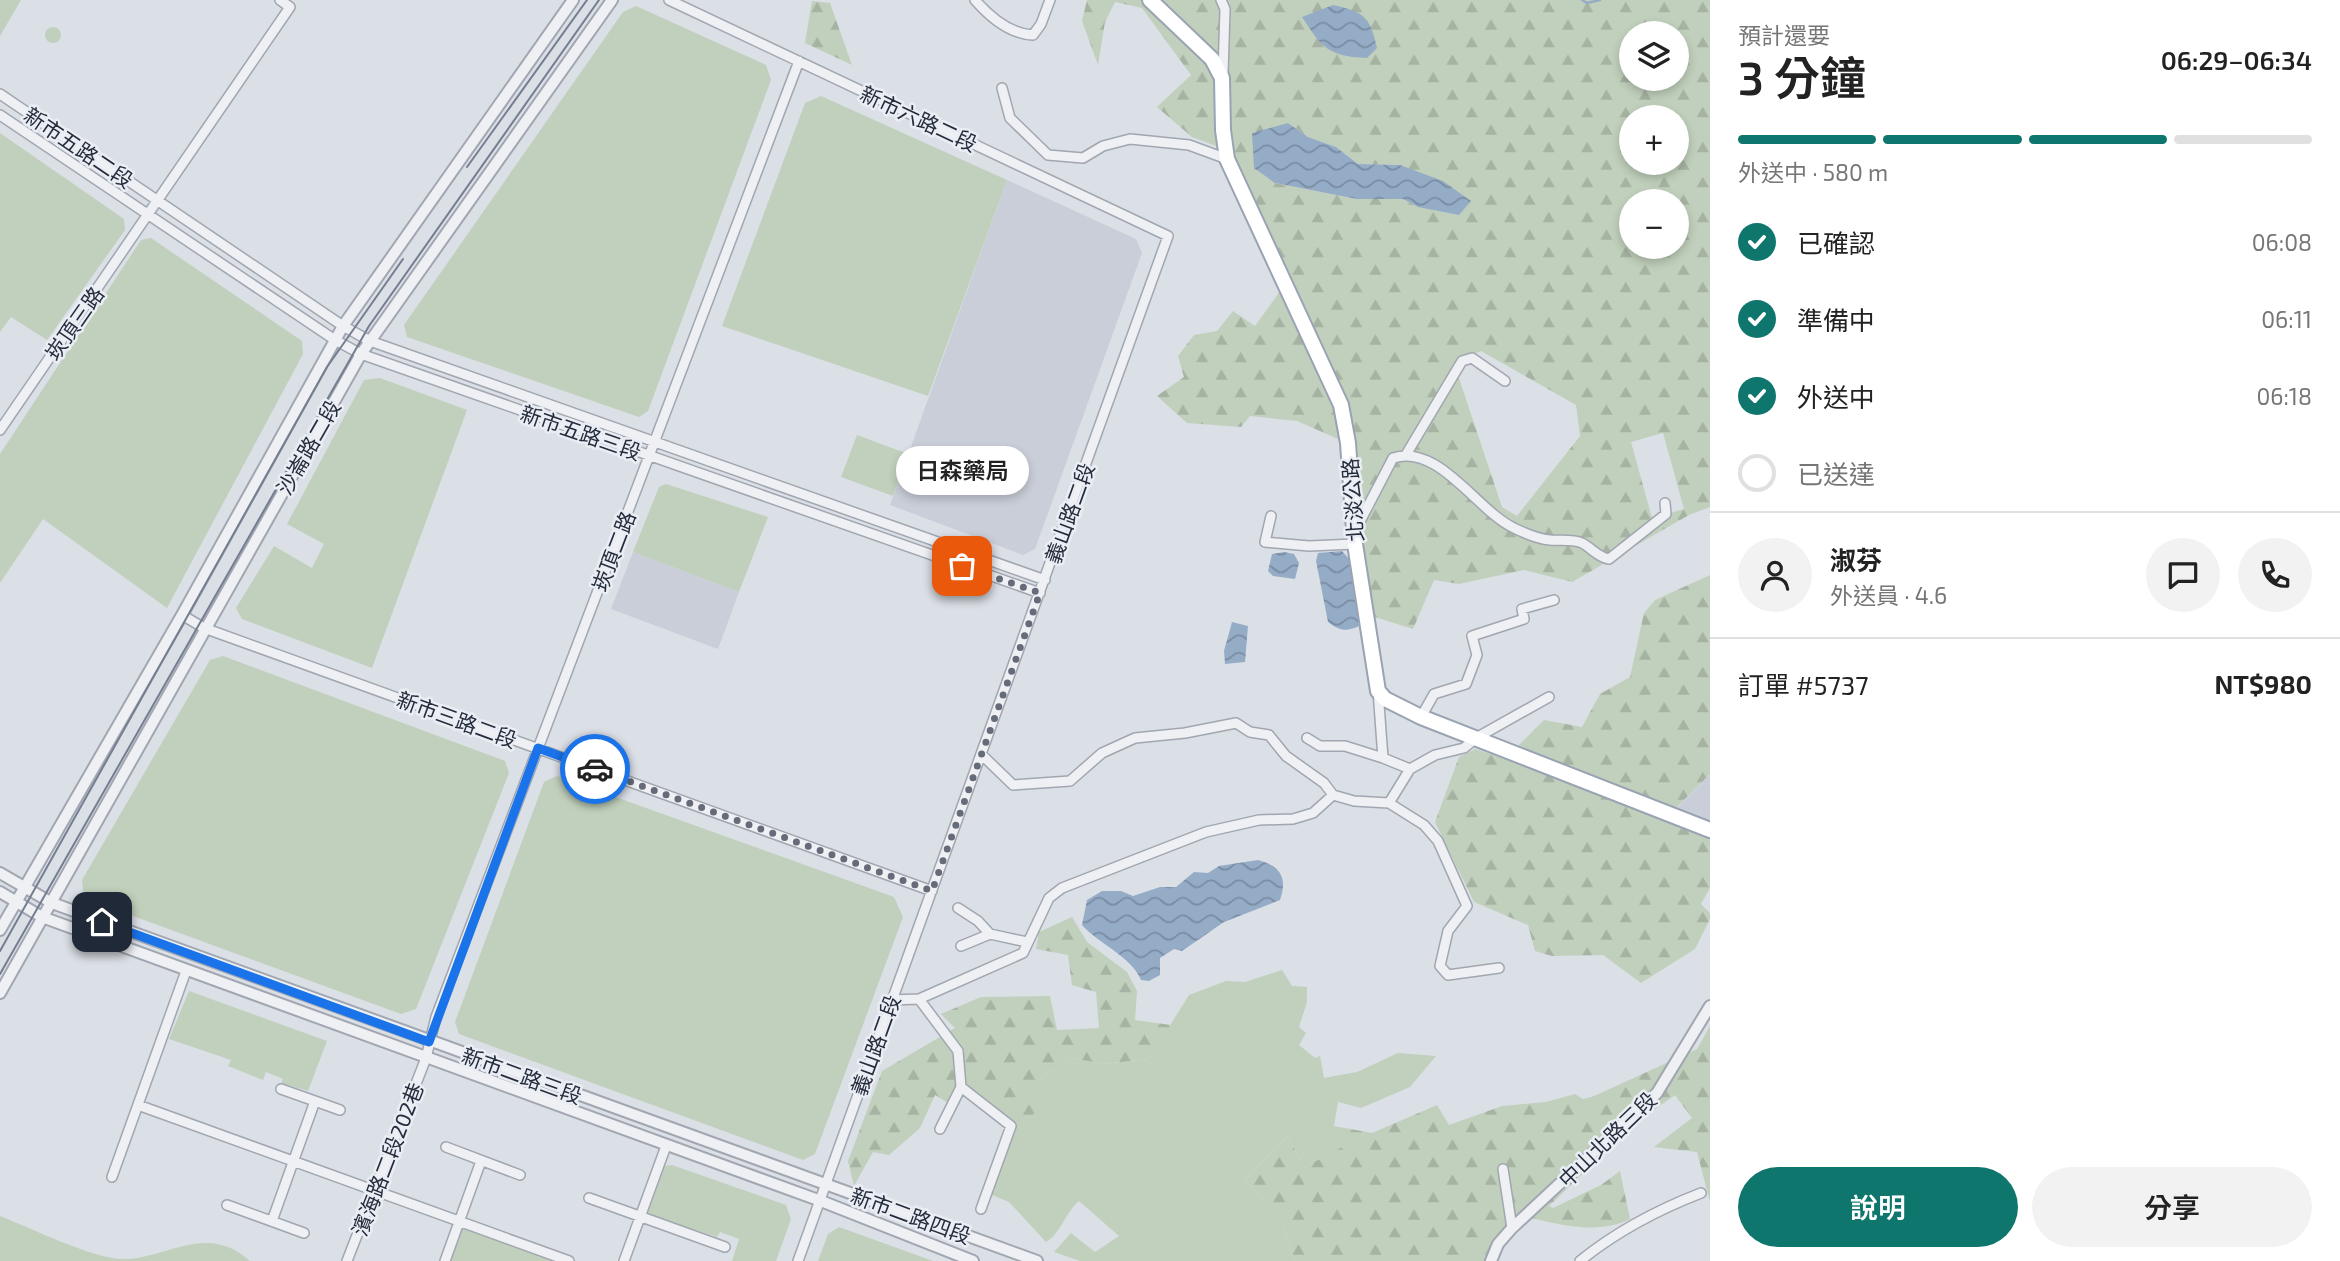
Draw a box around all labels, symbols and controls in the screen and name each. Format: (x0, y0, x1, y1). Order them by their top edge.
map controls (1619, 21, 1689, 259)
button: layers (1619, 21, 1689, 91)
text: 預計還要 (1738, 21, 1830, 49)
text: 06:29–06:34 (2161, 44, 2312, 75)
text: 3 分鐘 (1738, 49, 1866, 104)
street label: 新市六路二段 (857, 80, 981, 156)
street label: 新市五路二段 (20, 101, 138, 193)
button: + (1619, 105, 1689, 175)
text: 外送中 · 580 m (1738, 158, 1888, 186)
button: − (1619, 189, 1689, 259)
icon: check (1738, 223, 1776, 261)
text: 已確認 (1797, 227, 1875, 258)
text: 06:08 (2252, 228, 2312, 256)
street label: 崁頂三路 (40, 281, 108, 365)
icon: check (1738, 300, 1776, 338)
text: 準備中 (1797, 304, 1875, 335)
text: 06:11 (2261, 305, 2312, 333)
icon: check (1738, 377, 1776, 415)
text: 外送中 (1797, 381, 1875, 412)
text: 06:18 (2256, 382, 2312, 410)
street label: 沙崙路二段 (271, 395, 345, 499)
street label: 新市五路三段 (517, 400, 645, 464)
callout: 日森藥局 (895, 447, 1028, 496)
text: 日森藥局 (917, 456, 1009, 484)
street label: 北淡公路 (1337, 457, 1367, 543)
text: 已送達 (1797, 458, 1875, 489)
street label: 義山路二段 (1039, 459, 1099, 567)
street label: 崁頂二路 (586, 507, 640, 595)
pin (932, 536, 992, 596)
button: person (1738, 538, 1812, 612)
button: chat (2146, 538, 2220, 612)
button: phone (2238, 538, 2312, 612)
text: 淑芬 (1830, 544, 1882, 575)
icon: bag (943, 547, 981, 585)
text: 外送員 · 4.6 (1830, 581, 1947, 609)
text: NT$980 (2215, 668, 2312, 699)
text: 訂單 #5737 (1738, 669, 1869, 700)
street label: 新市三路二段 (394, 686, 520, 752)
courier (560, 734, 630, 804)
icon: car (576, 750, 614, 788)
pin (72, 892, 132, 952)
icon: home (83, 903, 121, 941)
street label: 義山路二段 (845, 991, 905, 1099)
street label: 新市二路三段 (459, 1042, 585, 1108)
street label: 濱海路二段202巷 (346, 1079, 428, 1239)
street label: 中山北路三段 (1553, 1086, 1661, 1192)
button: 說明 (1738, 1167, 2018, 1247)
button: 分享 (2032, 1167, 2312, 1247)
street label: 新市二路四段 (848, 1182, 974, 1248)

